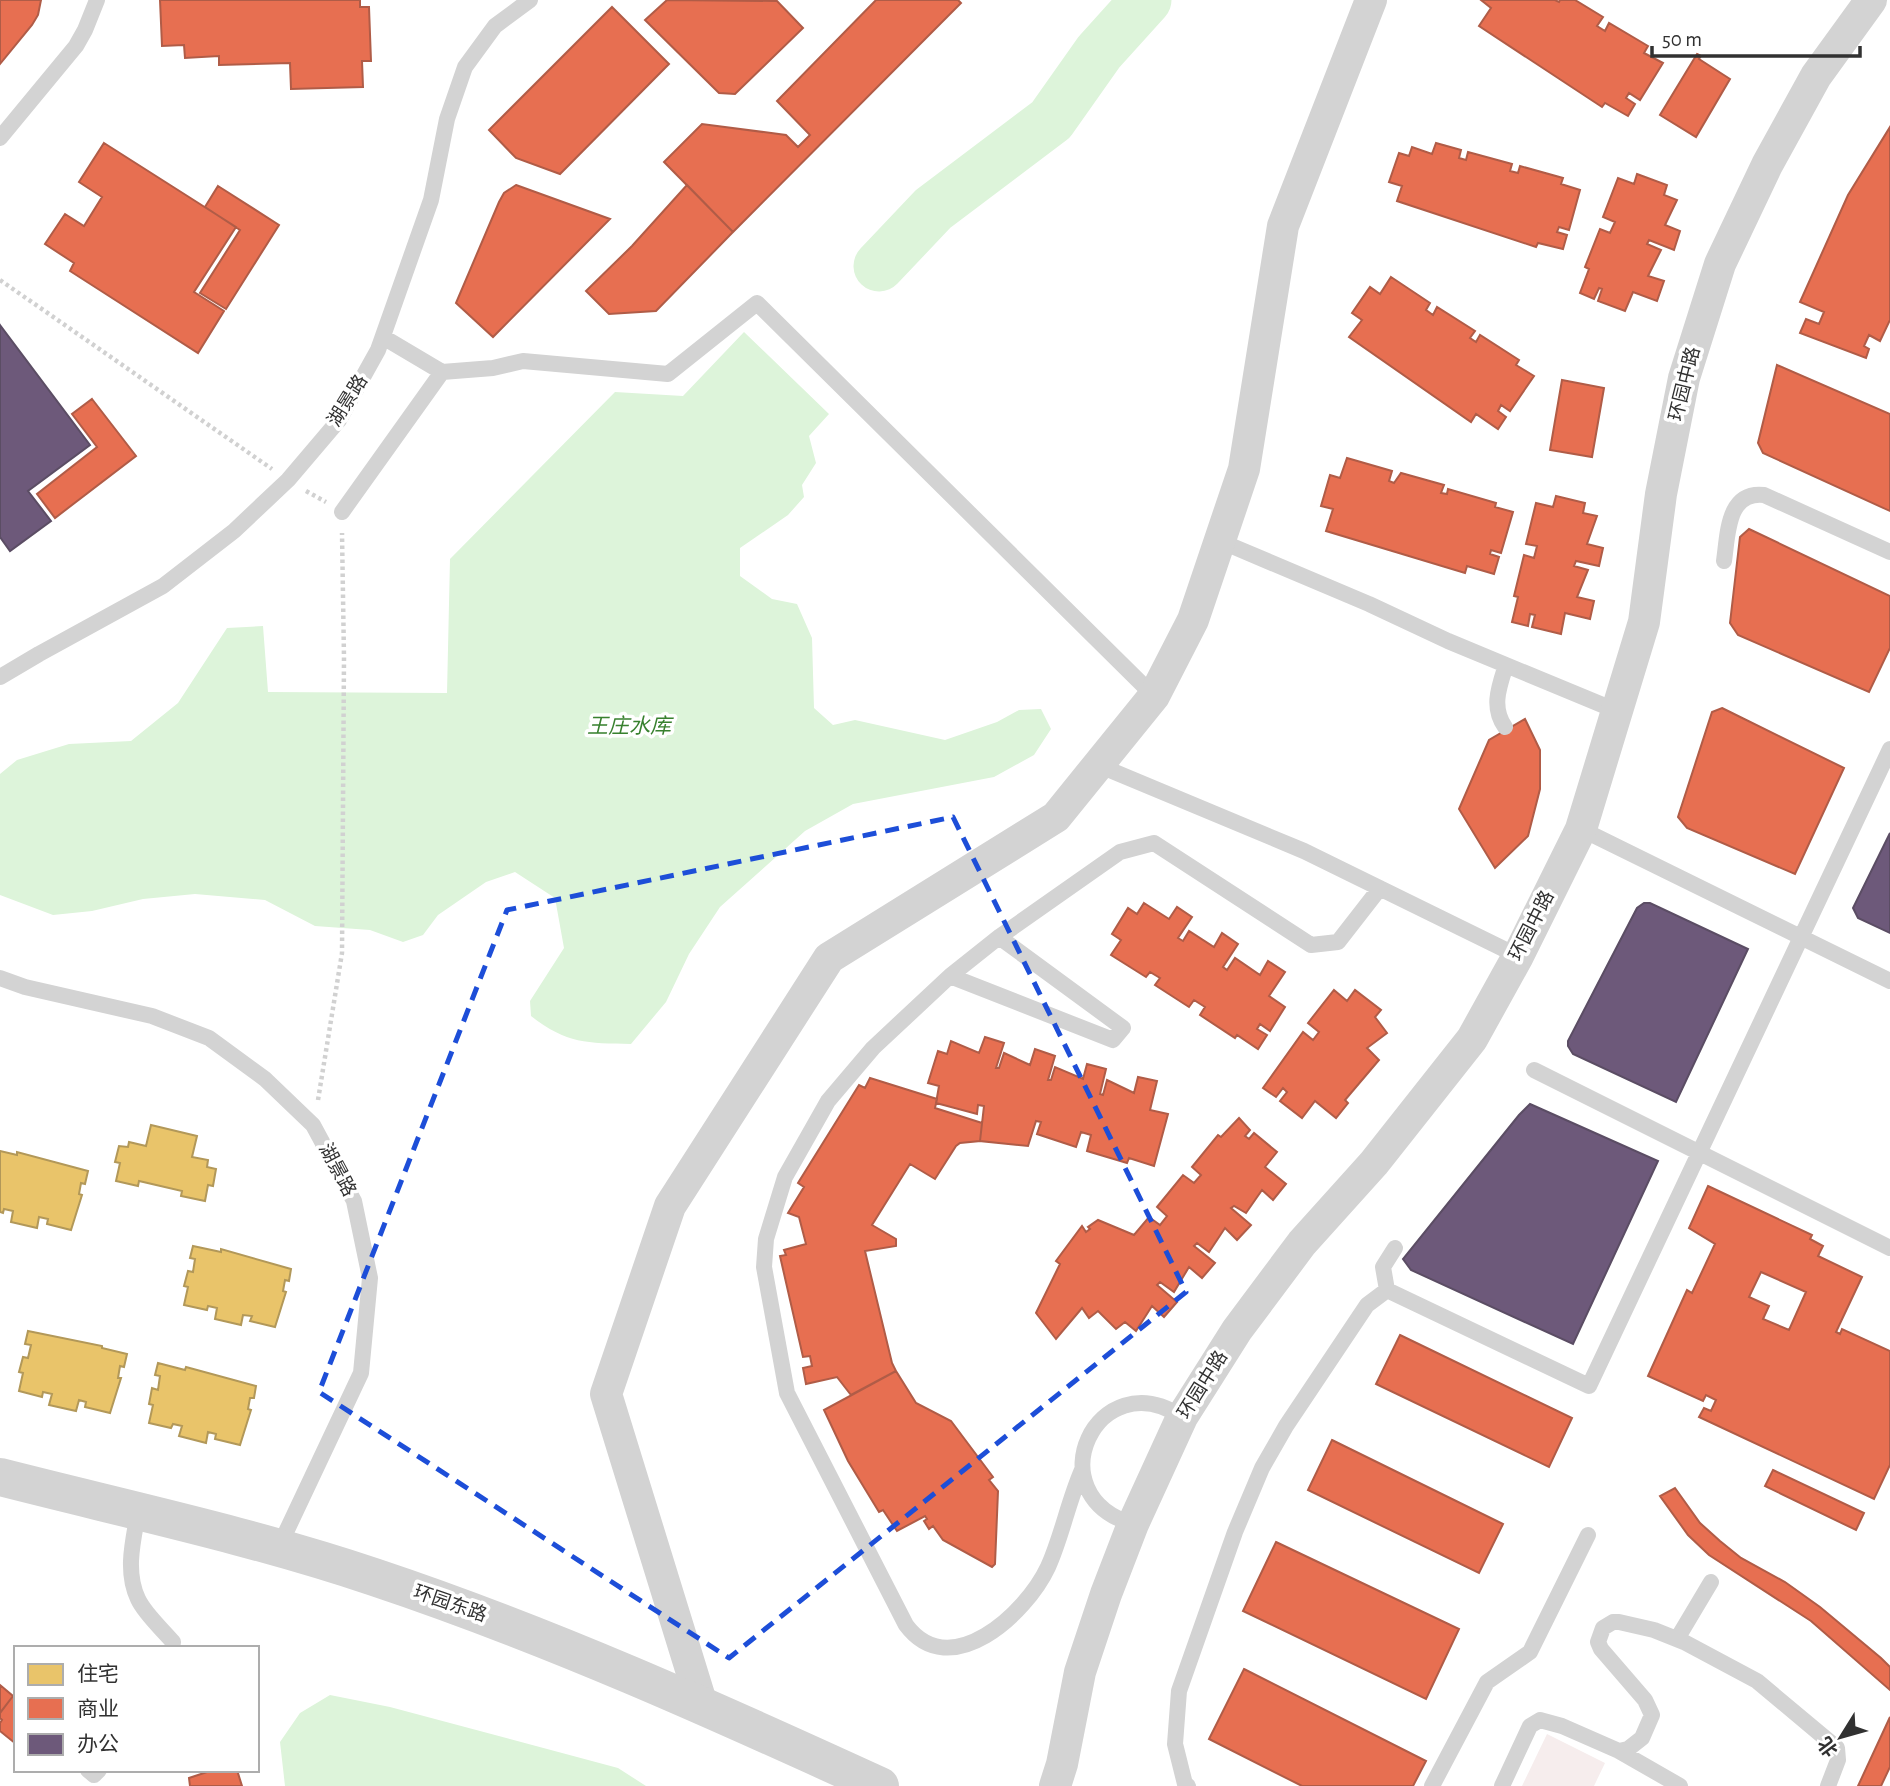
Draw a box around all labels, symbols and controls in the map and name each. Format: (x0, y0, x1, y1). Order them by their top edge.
scale bar (1652, 14, 1860, 58)
text: 50 m (1662, 29, 1702, 50)
street label: 环园中路 (1666, 345, 1703, 423)
street label: 湖景路 (324, 371, 371, 430)
water label: 王庄水库 (587, 715, 674, 737)
street label: 环园中路 (1505, 887, 1558, 964)
street label: 湖景路 (315, 1140, 360, 1200)
street label: 环园中路 (1174, 1347, 1231, 1422)
street label: 环园东路 (411, 1581, 490, 1625)
legend (14, 1646, 259, 1772)
text: 住宅 (77, 1663, 119, 1685)
text: 商业 (77, 1698, 119, 1720)
north arrow (1806, 1702, 1876, 1772)
text: 办公 (77, 1733, 119, 1755)
text: 北 (1815, 1733, 1842, 1760)

